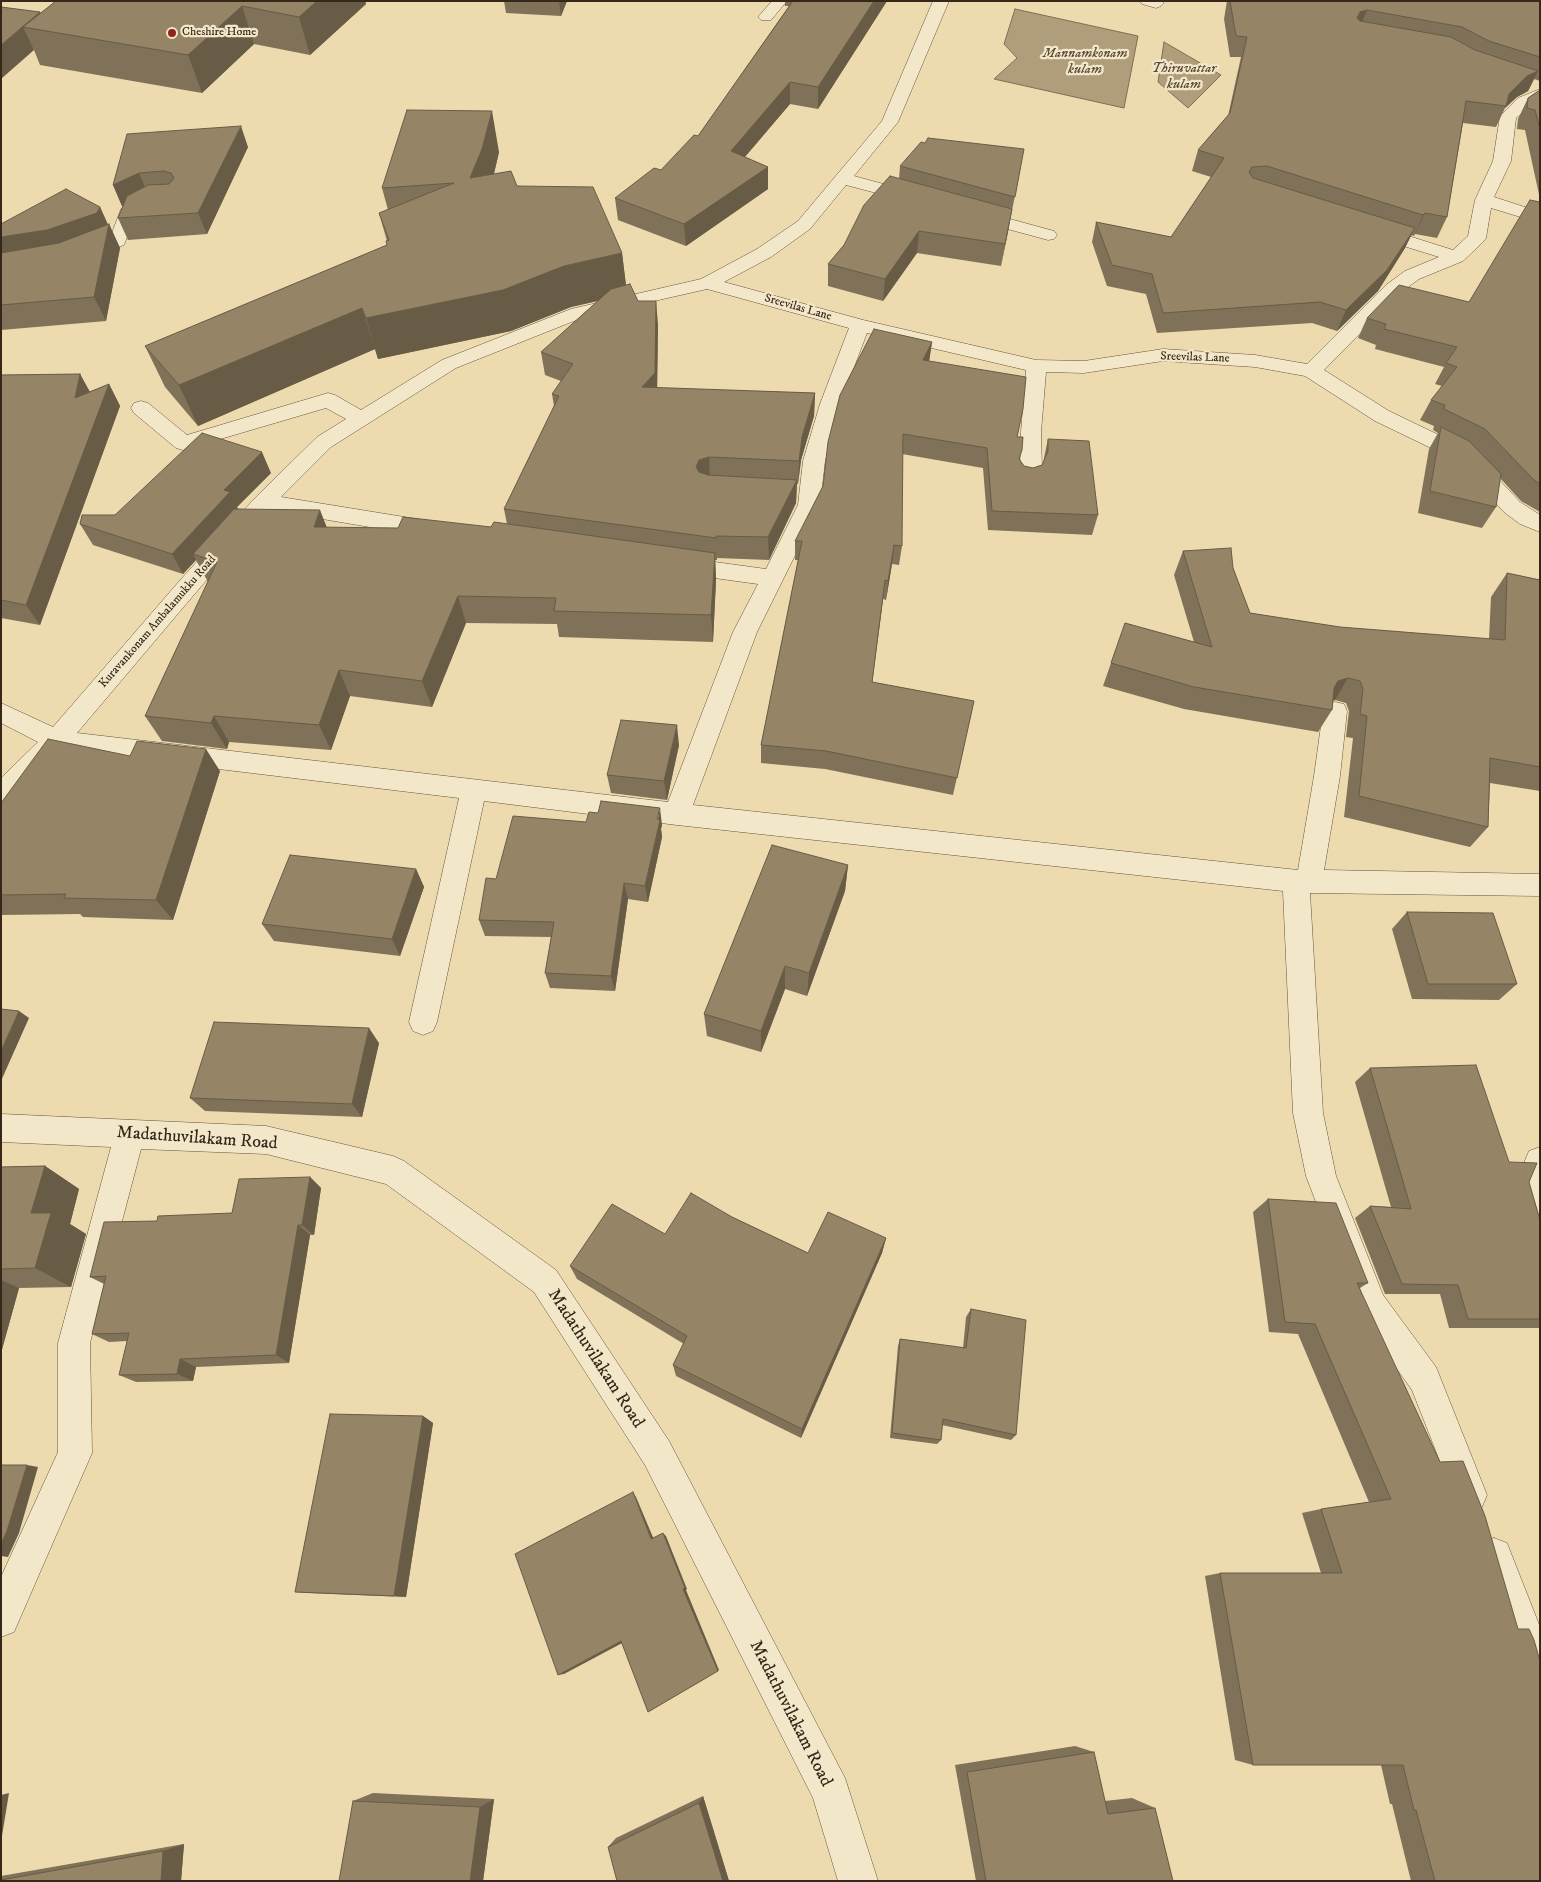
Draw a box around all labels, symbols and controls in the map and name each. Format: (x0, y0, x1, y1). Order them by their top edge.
place label: Cheshire Home (182, 26, 256, 40)
marker: Cheshire Home (166, 27, 178, 39)
water label: Mannamkonam kulam (1043, 46, 1127, 78)
water label: Thiruvattar kulam (1152, 61, 1216, 94)
street label: Sreevilas Lane (763, 292, 833, 324)
street label: Sreevilas Lane (1160, 350, 1230, 366)
street label: Kuravankonam Ambalamukku Road (97, 553, 219, 691)
street label: Madathuvilakam Road (116, 1123, 278, 1155)
street label: Madathuvilakam Road (542, 1285, 648, 1433)
street label: Madathuvilakam Road (744, 1637, 836, 1791)

